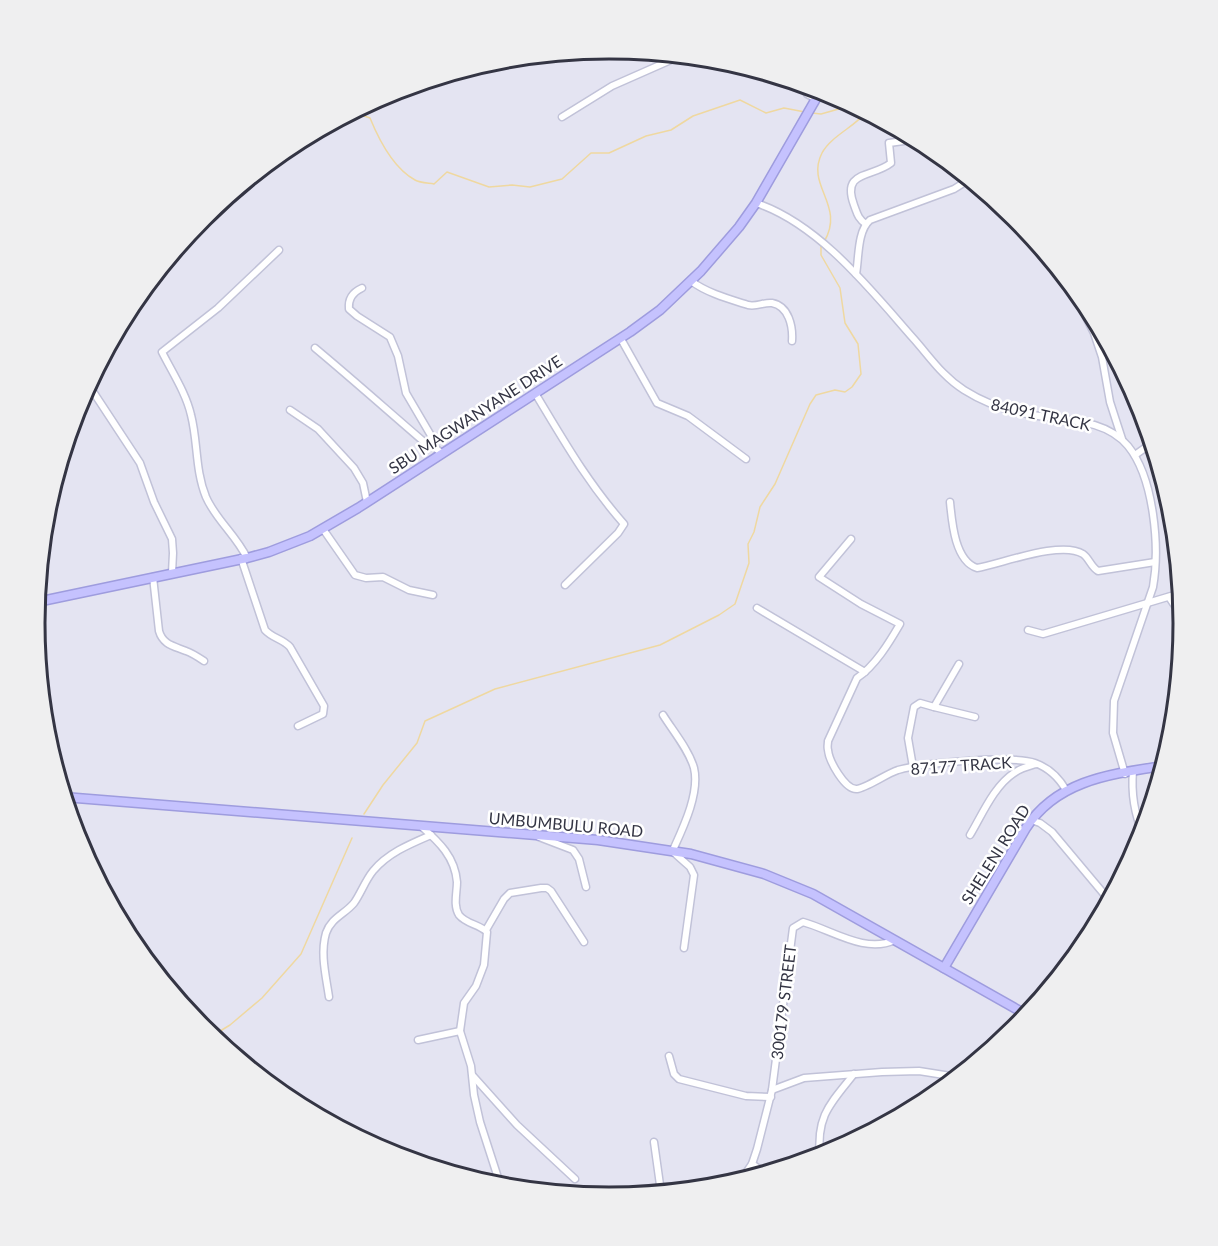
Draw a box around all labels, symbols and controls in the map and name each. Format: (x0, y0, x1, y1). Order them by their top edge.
street label: SBU MAGWANYANE DRIVE (385, 351, 565, 477)
street label: 84091 TRACK (989, 394, 1093, 434)
street label: 87177 TRACK (910, 752, 1013, 778)
street label: SHELENI ROAD (957, 801, 1033, 907)
street label: UMBUMBULU ROAD (488, 808, 644, 840)
street label: 300179 STREET (767, 943, 800, 1061)

